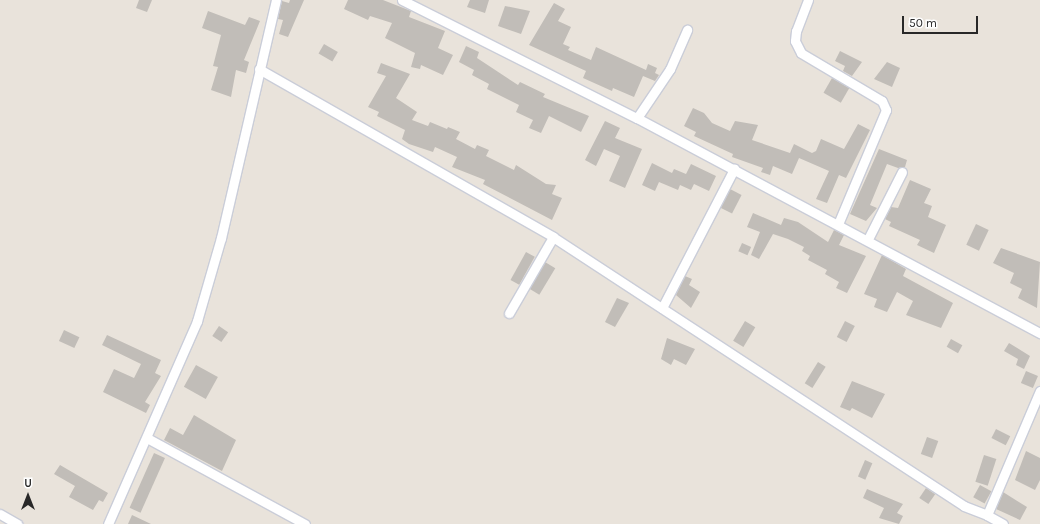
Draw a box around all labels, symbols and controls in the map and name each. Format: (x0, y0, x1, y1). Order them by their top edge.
scale bar (904, 8, 980, 34)
text: 50 m (909, 16, 937, 30)
north arrow (8, 476, 48, 516)
text: U (24, 477, 32, 490)

